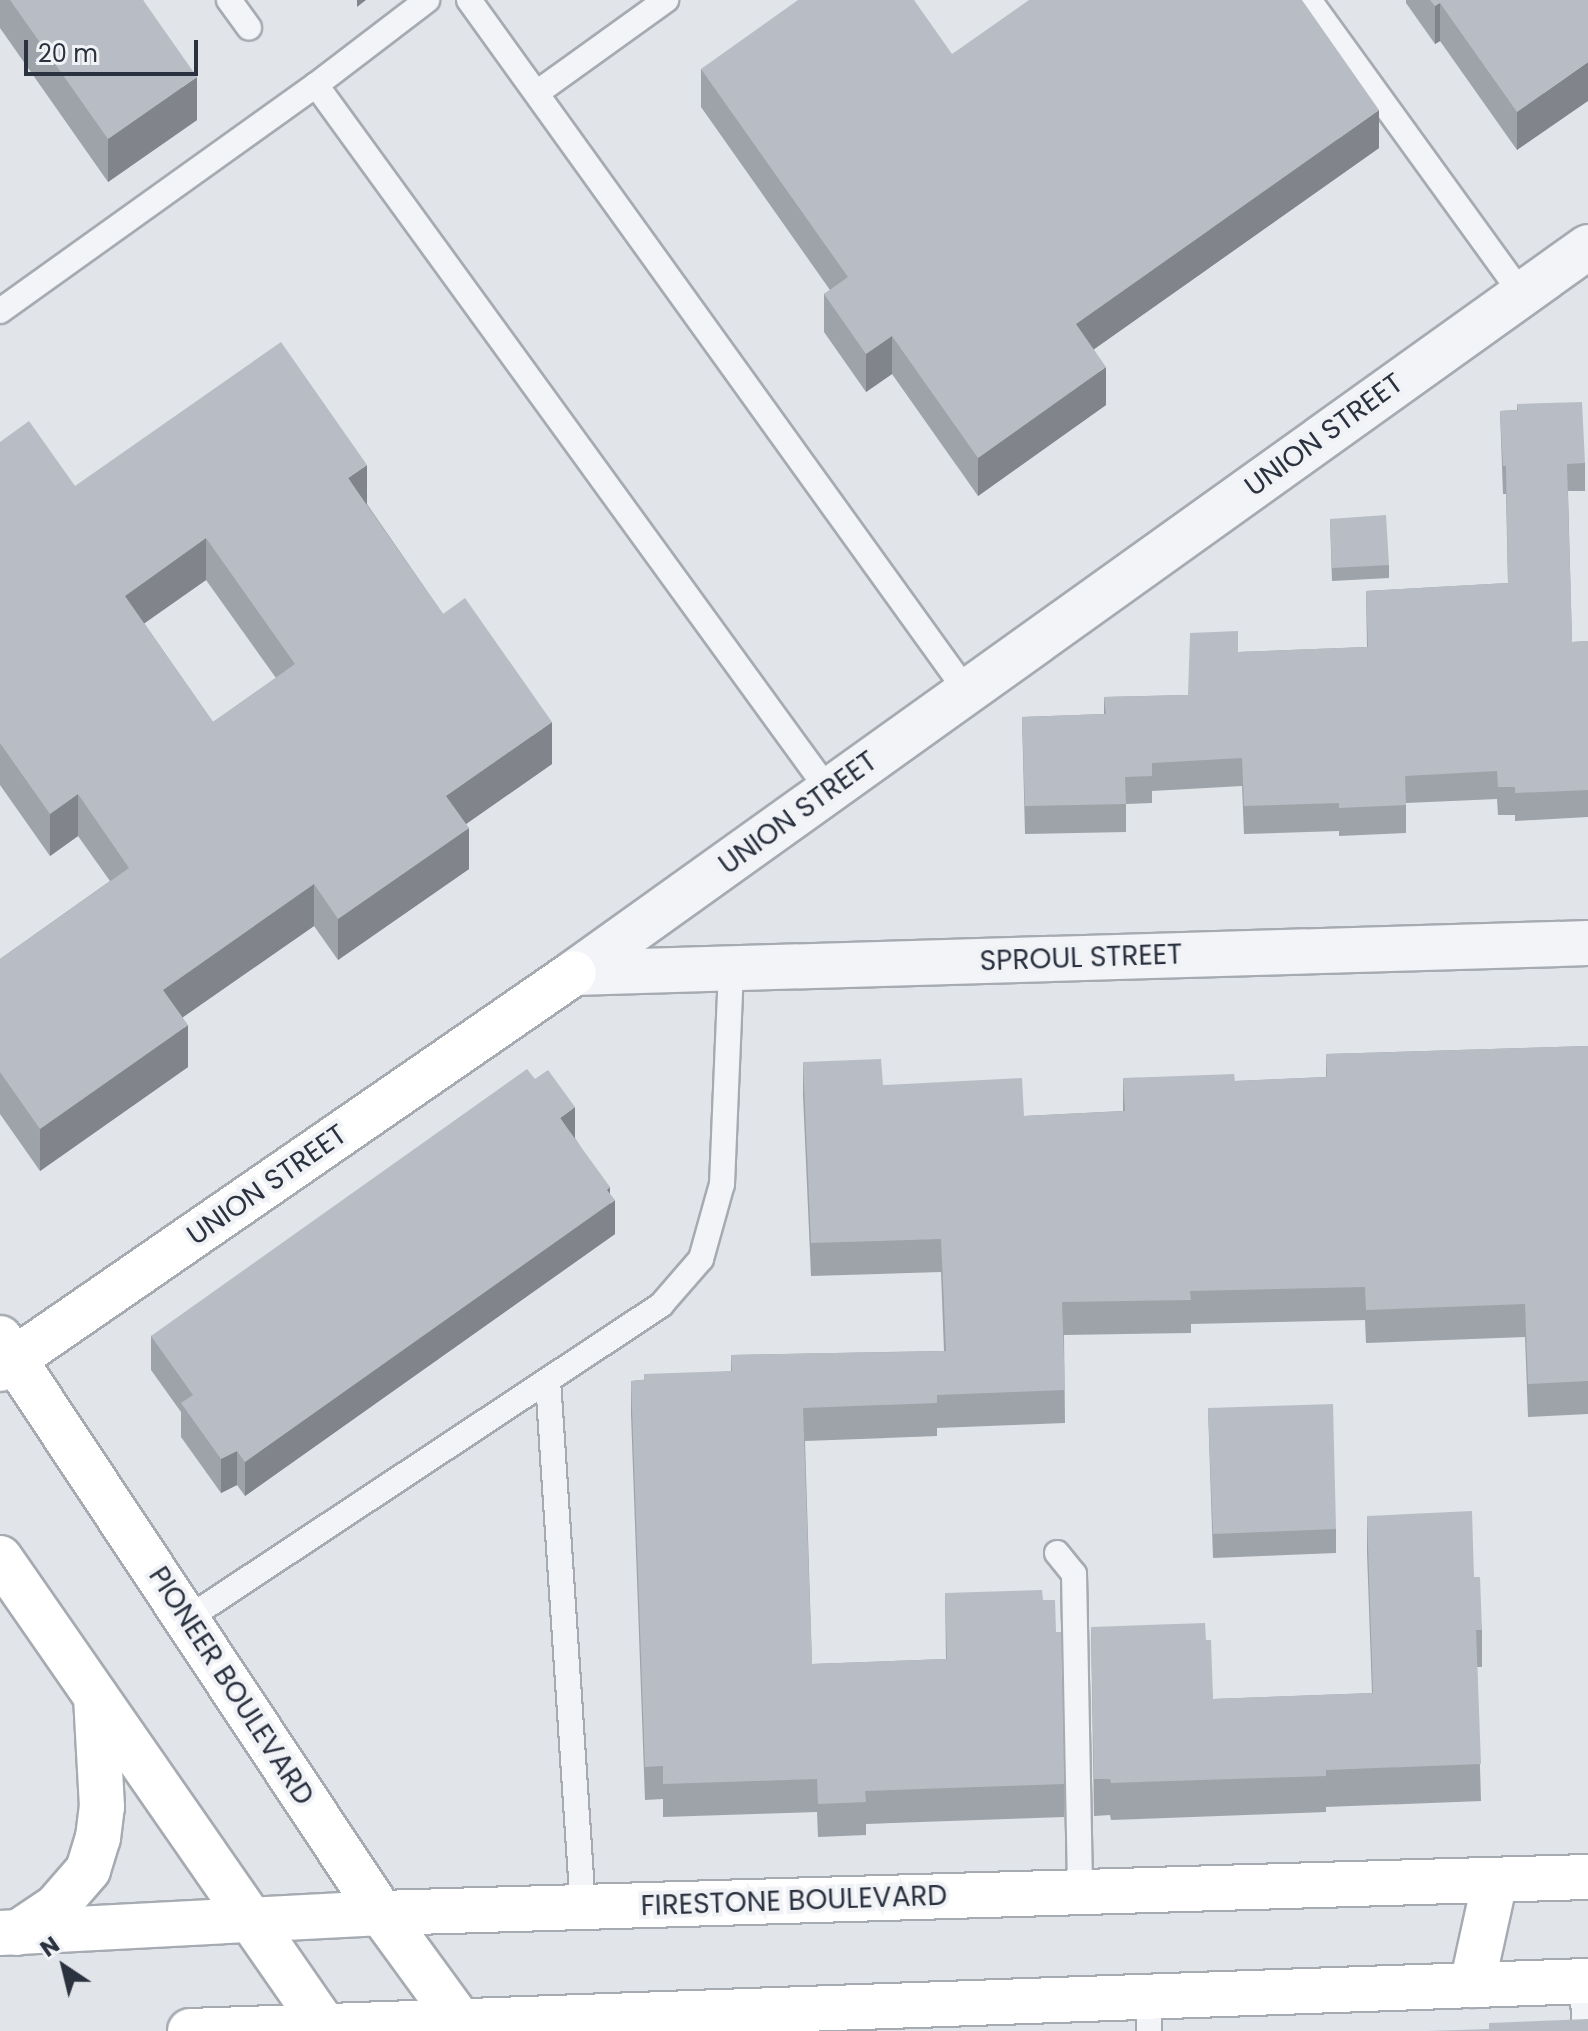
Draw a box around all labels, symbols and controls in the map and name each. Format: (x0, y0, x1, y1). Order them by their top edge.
scale bar (28, 24, 202, 74)
text: 20 m (38, 37, 98, 70)
street label: UNION STREET (1238, 366, 1410, 504)
street label: UNION STREET (712, 744, 884, 882)
street label: SPROUL STREET (979, 938, 1183, 978)
street label: UNION STREET (181, 1118, 353, 1252)
street label: PIONEER BOULEVARD (141, 1561, 321, 1811)
street label: FIRESTONE BOULEVARD (640, 1879, 948, 1923)
north arrow (24, 1927, 104, 2007)
text: N (34, 1929, 66, 1964)

